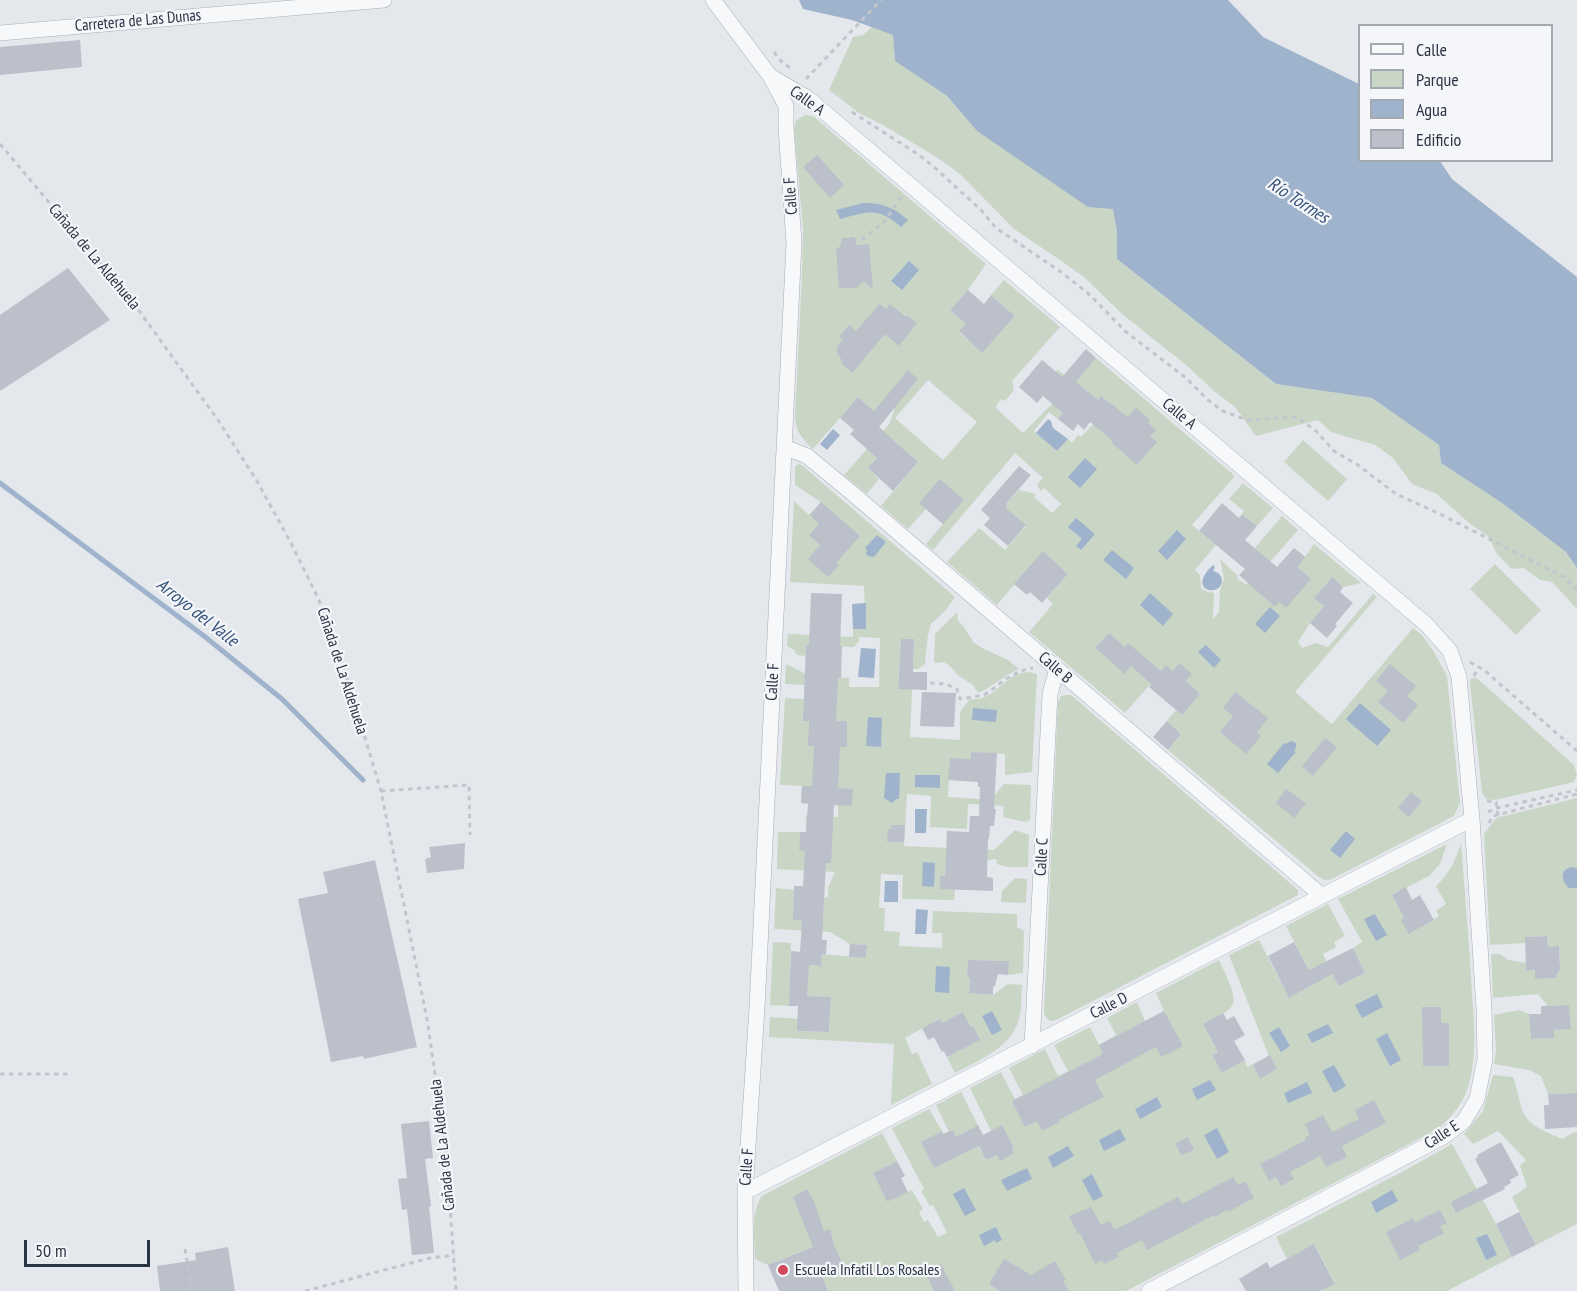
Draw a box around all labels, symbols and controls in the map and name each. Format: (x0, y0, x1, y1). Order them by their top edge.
street label: Carretera de Las Dunas (74, 6, 202, 36)
legend (1358, 24, 1553, 162)
text: Calle (1416, 38, 1447, 61)
text: Parque (1416, 68, 1459, 91)
street label: Calle A (786, 82, 828, 120)
text: Agua (1416, 98, 1447, 121)
text: Edificio (1416, 128, 1461, 151)
water label: Río Tormes (1263, 173, 1333, 229)
street label: Calle F (780, 177, 802, 215)
street label: Cañada de La Aldehuela (44, 200, 144, 314)
street label: Calle A (1158, 394, 1200, 434)
water label: Arroyo del Valle (152, 574, 242, 652)
street label: Cañada de La Aldehuela (312, 605, 372, 737)
street label: Calle B (1034, 648, 1076, 688)
street label: Calle F (762, 663, 784, 701)
street label: Calle C (1031, 837, 1053, 877)
street label: Calle D (1087, 989, 1131, 1023)
street label: Cañada de La Aldehuela (427, 1078, 459, 1212)
street label: Calle E (1421, 1117, 1463, 1153)
street label: Calle F (736, 1148, 758, 1186)
scale bar (27, 1228, 153, 1266)
text: 50 m (35, 1239, 67, 1262)
place label: Escuela Infatil Los Rosales (795, 1260, 939, 1280)
marker: Escuela Infatil Los Rosales (776, 1263, 790, 1277)

